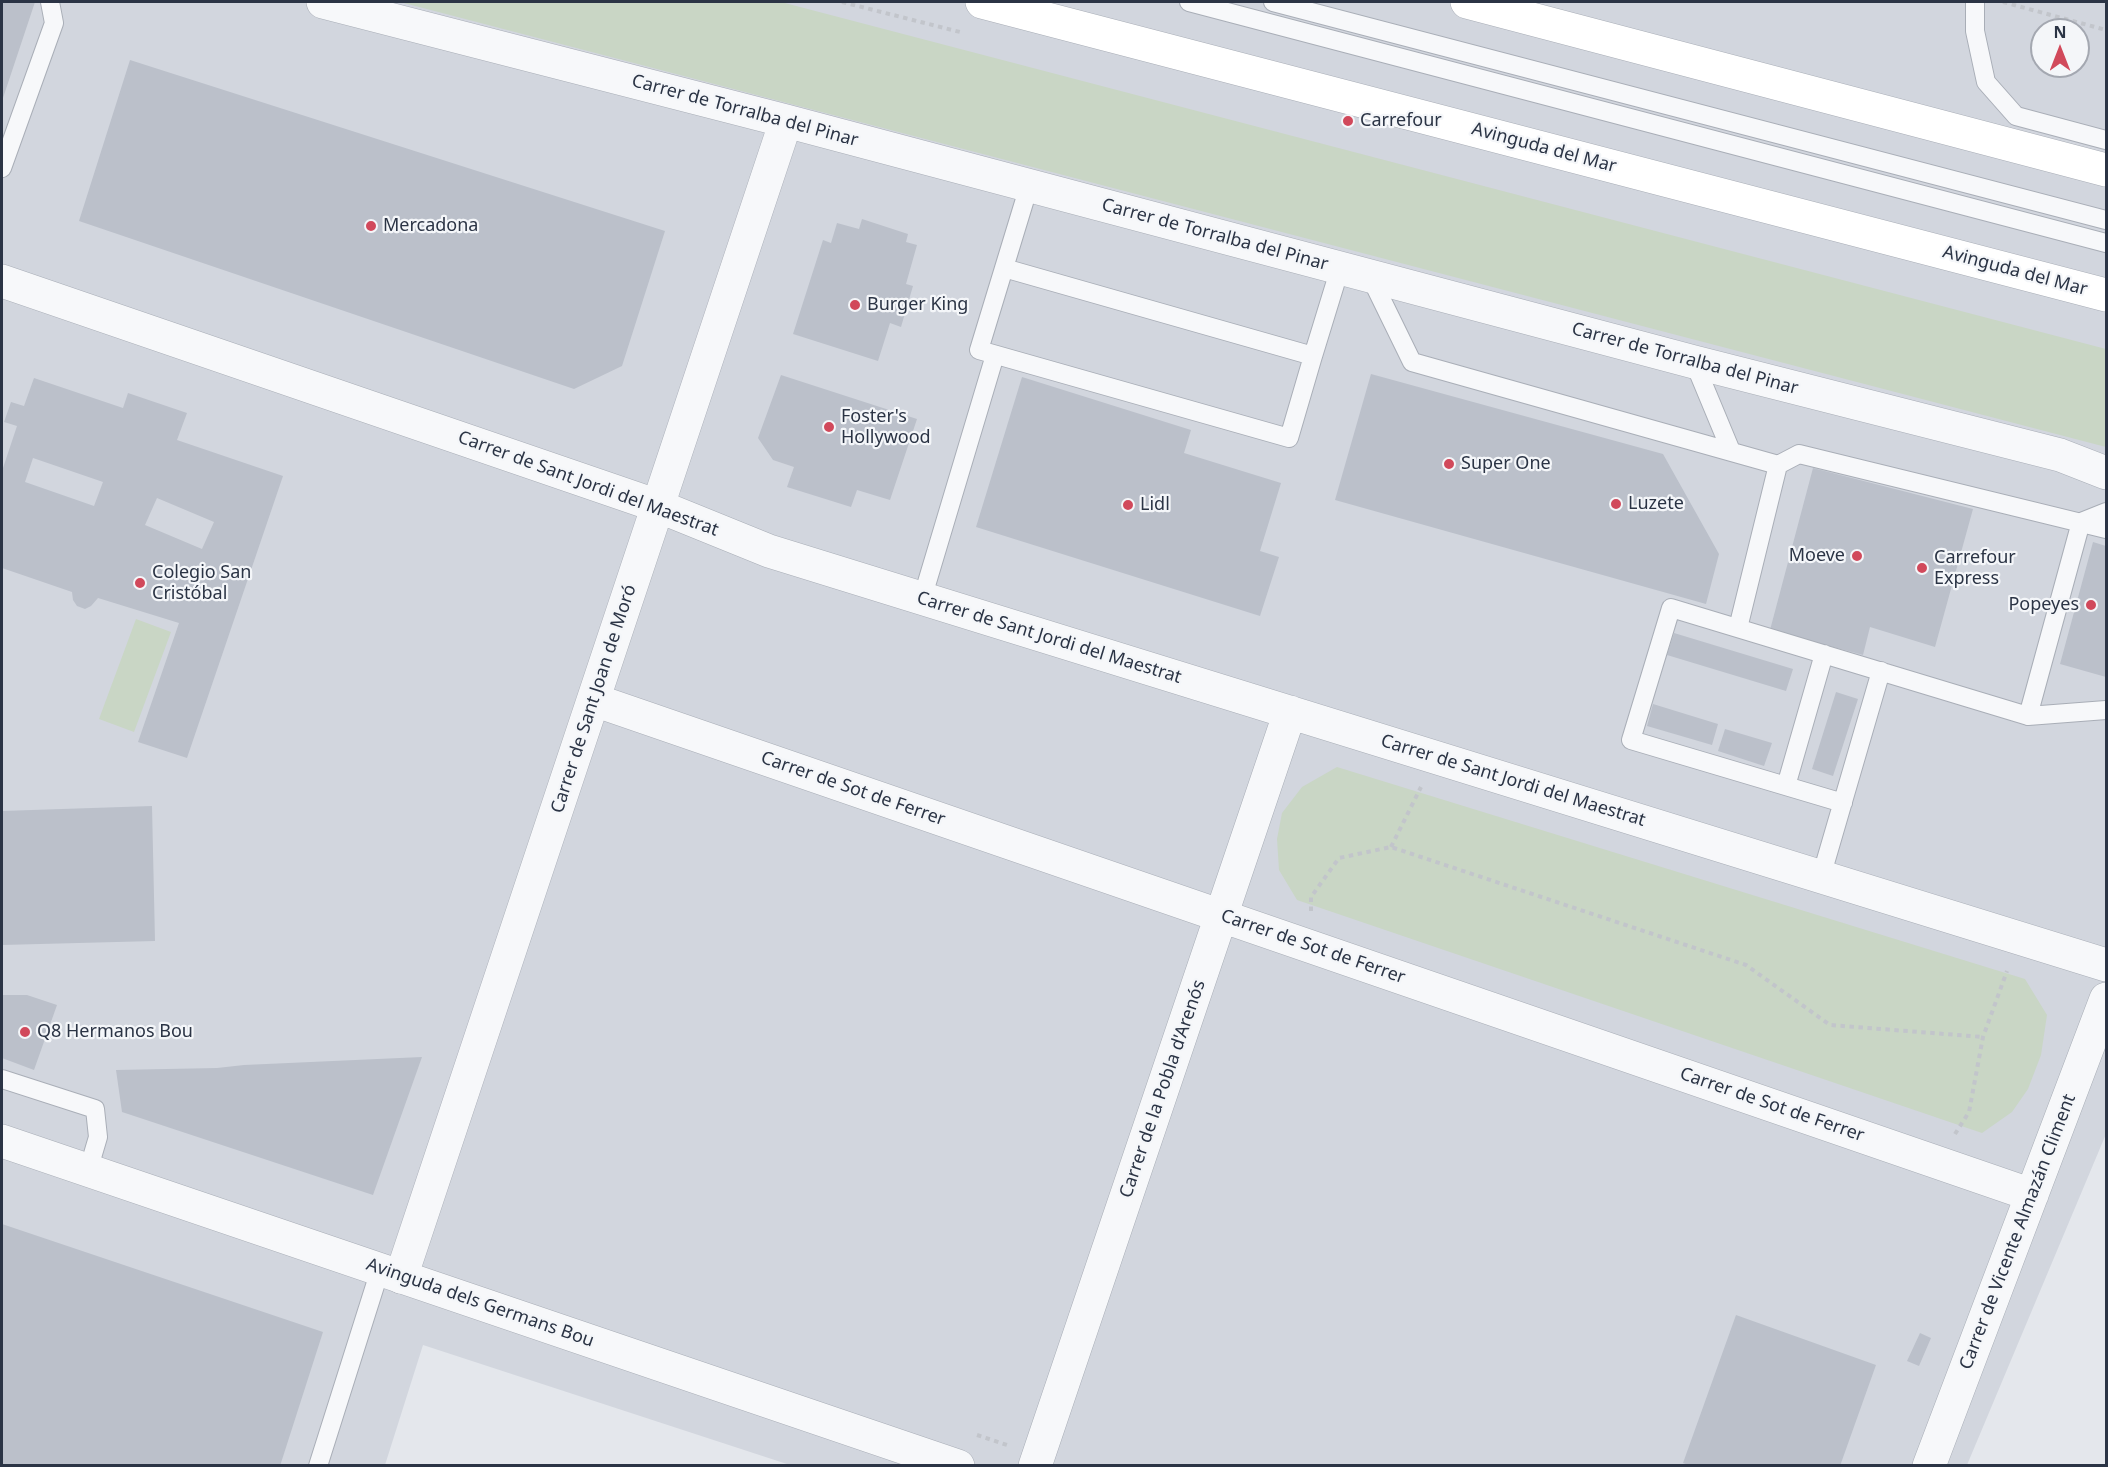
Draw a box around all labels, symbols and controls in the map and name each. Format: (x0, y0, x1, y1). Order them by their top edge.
north arrow (2030, 18, 2090, 78)
text: N (2053, 21, 2067, 43)
street label: Carrer de Torralba del Pinar (629, 70, 861, 152)
place label: Carrefour (1360, 110, 1442, 132)
marker: Carrefour (1341, 114, 1355, 128)
street label: Avinguda del Mar (1469, 118, 1619, 178)
street label: Carrer de Torralba del Pinar (1099, 194, 1331, 276)
place label: Mercadona (383, 215, 478, 237)
marker: Mercadona (364, 219, 378, 233)
street label: Avinguda del Mar (1940, 241, 2090, 301)
place label: Burger King (867, 294, 968, 316)
marker: Burger King (848, 298, 862, 312)
street label: Carrer de Torralba del Pinar (1569, 318, 1801, 400)
place label: Foster's Hollywood (841, 406, 931, 448)
marker: Foster's Hollywood (822, 420, 836, 434)
street label: Carrer de Sant Jordi del Maestrat (455, 427, 721, 541)
place label: Super One (1461, 453, 1551, 475)
marker: Super One (1442, 457, 1456, 471)
place label: Luzete (1628, 493, 1684, 515)
place label: Lidl (1140, 494, 1170, 516)
marker: Luzete (1609, 497, 1623, 511)
marker: Lidl (1121, 498, 1135, 512)
place label: Moeve (1789, 545, 1845, 567)
place label: Carrefour Express (1934, 547, 2016, 590)
marker: Moeve (1850, 549, 1864, 563)
marker: Carrefour Express (1915, 561, 1929, 575)
place label: Colegio San Cristóbal (152, 562, 251, 604)
marker: Colegio San Cristóbal (133, 576, 147, 590)
street label: Carrer de Sant Joan de Moró (547, 582, 641, 816)
street label: Carrer de Sant Jordi del Maestrat (914, 587, 1184, 689)
place label: Popeyes (2008, 594, 2079, 616)
marker: Popeyes (2084, 598, 2098, 612)
street label: Carrer de Sant Jordi del Maestrat (1378, 730, 1648, 832)
street label: Carrer de Sot de Ferrer (758, 747, 948, 831)
street label: Carrer de Sot de Ferrer (1218, 905, 1408, 989)
street label: Carrer de la Pobla d'Arenós (1115, 977, 1211, 1201)
place label: Q8 Hermanos Bou (37, 1021, 193, 1043)
marker: Q8 Hermanos Bou (18, 1025, 32, 1039)
street label: Carrer de Sot de Ferrer (1677, 1063, 1867, 1147)
street label: Carrer de Vicente Almazán Climent (1955, 1091, 2081, 1373)
street label: Avinguda dels Germans Bou (363, 1254, 597, 1352)

